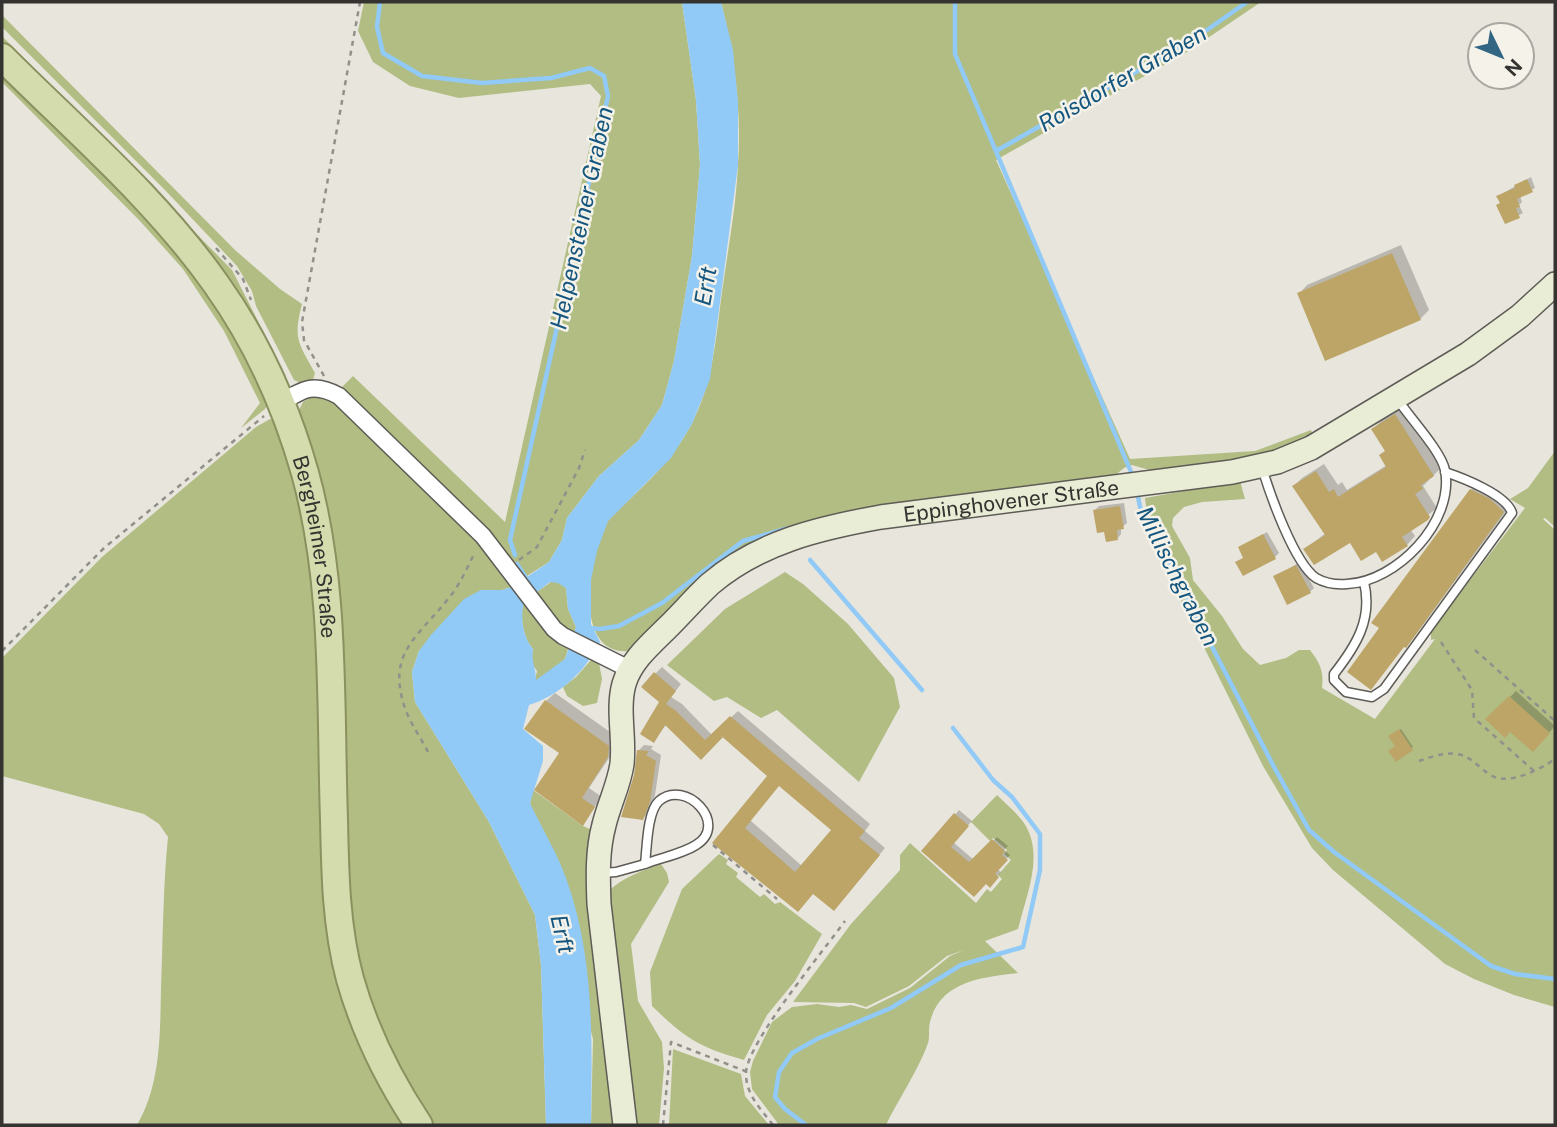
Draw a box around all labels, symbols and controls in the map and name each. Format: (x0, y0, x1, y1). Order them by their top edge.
water label: Roisdorfer Graben (1033, 19, 1211, 137)
north arrow (1466, 21, 1536, 91)
text: N (1500, 55, 1527, 81)
water label: Helpensteiner Graben (544, 104, 618, 332)
water label: Erft (688, 264, 722, 308)
street label: Bergheimer Straße (288, 452, 342, 639)
street label: Eppinghovener Straße (902, 474, 1120, 527)
water label: Millischgraben (1131, 502, 1225, 650)
water label: Erft (545, 912, 581, 956)

